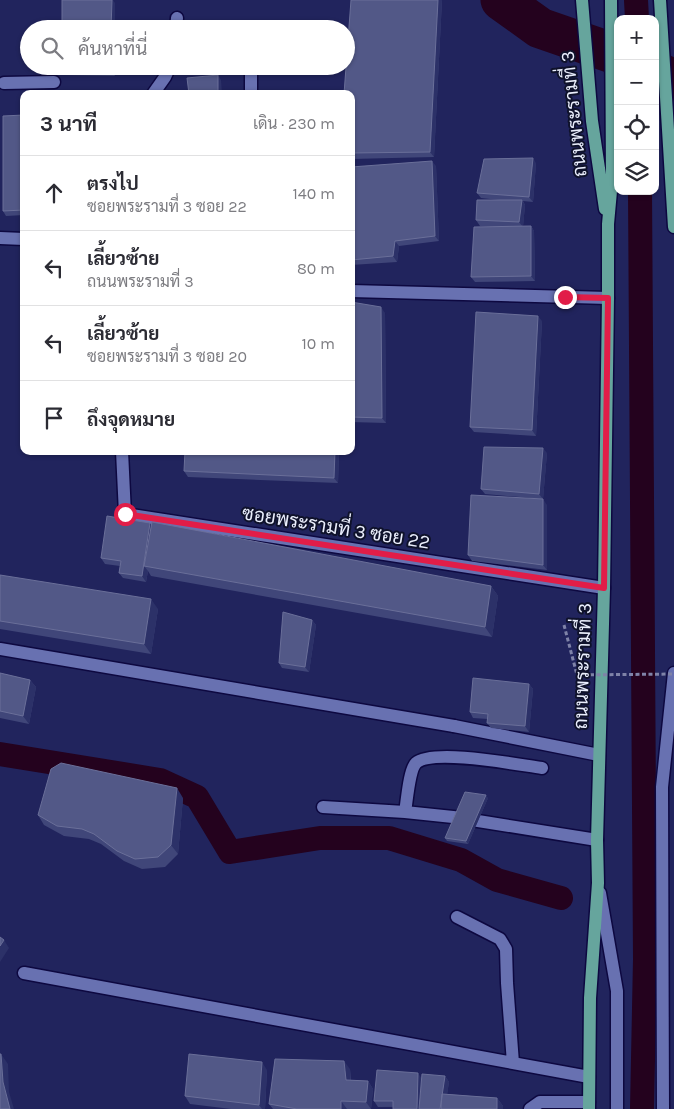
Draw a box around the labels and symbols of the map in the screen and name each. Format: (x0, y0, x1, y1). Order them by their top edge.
street label: ถนนพระรามที่ 3 (549, 50, 592, 179)
route end (554, 286, 577, 309)
street label: ซอยพระรามที่ 3 ซอย 22 (241, 495, 433, 554)
route start (114, 503, 137, 526)
street label: ถนนพระรามที่ 3 (563, 602, 596, 730)

